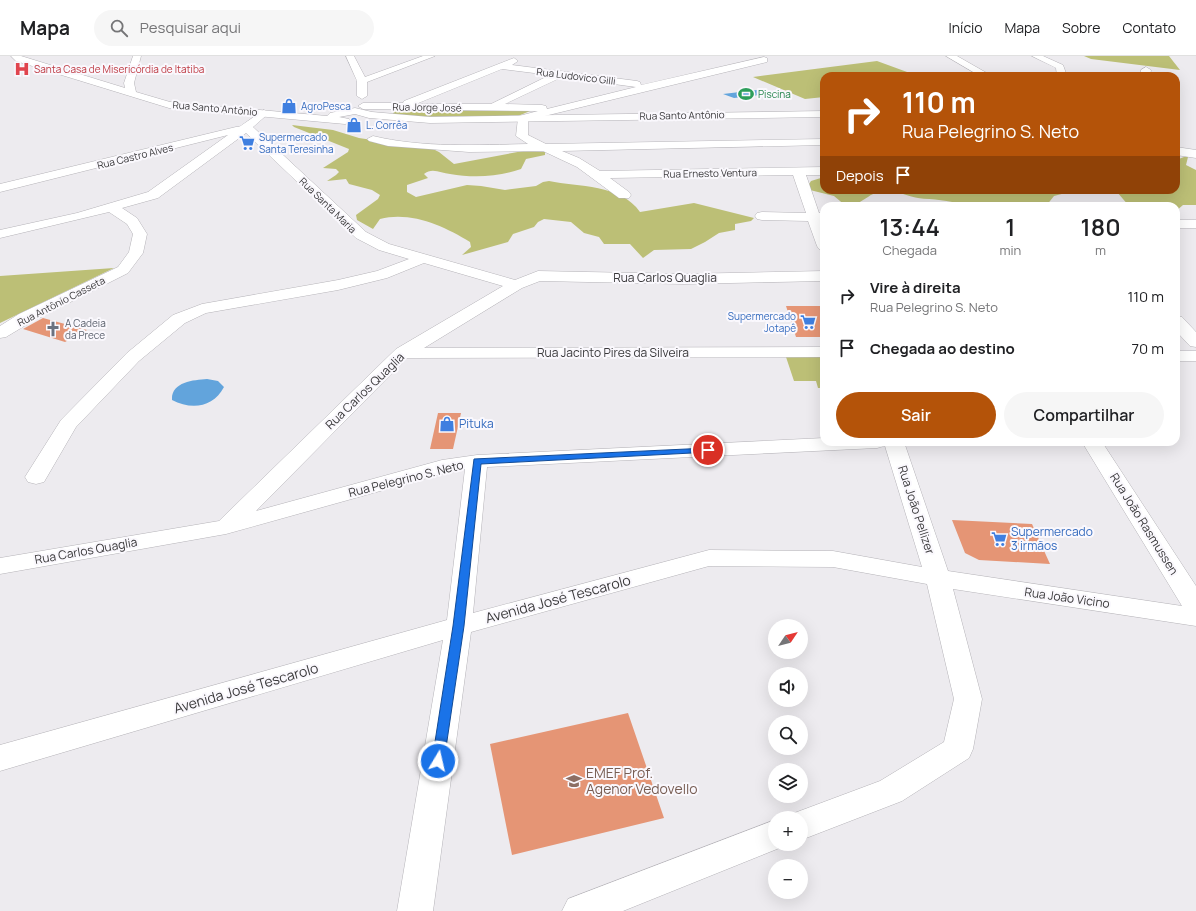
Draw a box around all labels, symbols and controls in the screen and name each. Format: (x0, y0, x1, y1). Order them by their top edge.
search box (94, 10, 374, 46)
text: Mapa (20, 15, 70, 41)
icon: search (108, 17, 130, 39)
text: Pesquisar aqui (140, 17, 241, 38)
text: Início (949, 18, 982, 37)
text: Mapa (1004, 18, 1040, 37)
text: Sobre (1062, 18, 1100, 37)
text: Contato (1122, 18, 1176, 37)
hospital icon: Santa Casa de Misericórdia de Itatiba (13, 60, 31, 78)
place label: Santa Casa de Misericórdia de Itatiba (34, 62, 204, 76)
street label: Rua Ludovico Gilli (536, 64, 616, 88)
text: 110 m (902, 83, 976, 121)
sports icon: Piscina (737, 85, 755, 103)
place label: Piscina (758, 87, 791, 101)
icon: right (836, 88, 888, 140)
street label: Rua Santo Antônio (172, 97, 258, 119)
shop icon: AgroPesca (280, 97, 298, 115)
place label: AgroPesca (301, 99, 351, 113)
street label: Rua Jorge José (392, 99, 462, 115)
street label: Rua Santo Antônio (639, 107, 725, 123)
shop icon: L. Corrêa (345, 116, 363, 134)
place label: L. Corrêa (366, 118, 407, 132)
text: Rua Pelegrino S. Neto (902, 119, 1079, 143)
place label: Supermercado Santa Teresinha (259, 130, 334, 156)
supermarket icon: Supermercado Santa Teresinha (238, 134, 256, 152)
street label: Rua Castro Alves (96, 140, 174, 172)
icon: arrive (892, 164, 914, 186)
street label: Rua Ernesto Ventura (663, 165, 757, 181)
text: Depois (836, 165, 884, 186)
street label: Rua Santa Maria (296, 174, 360, 236)
text: 13:44 (879, 210, 940, 243)
text: 1 (1005, 210, 1015, 243)
text: 180 (1081, 210, 1121, 243)
text: Chegada (882, 241, 937, 259)
text: min (999, 241, 1021, 259)
text: m (1095, 241, 1106, 259)
street label: Rua Carlos Quaglia (613, 269, 717, 286)
street label: Rua Antônio Casseta (15, 273, 107, 329)
text: Vire à direita (870, 277, 961, 298)
icon: right (836, 285, 858, 307)
text: 110 m (1127, 286, 1164, 307)
text: Rua Pelegrino S. Neto (870, 298, 998, 316)
place label: Supermercado Jotapê (728, 309, 796, 335)
supermarket icon: Supermercado Jotapê (799, 313, 817, 331)
place label: A Cadeia da Prece (65, 316, 106, 342)
church icon: A Cadeia da Prece (44, 320, 62, 338)
icon: arrive (836, 337, 858, 359)
text: Chegada ao destino (870, 338, 1015, 359)
text: 70 m (1132, 338, 1164, 359)
street label: Rua Jacinto Pires da Silveira (537, 344, 689, 361)
street label: Rua Carlos Quaglia (321, 348, 408, 433)
button: Sair (836, 392, 996, 438)
button: Compartilhar (1004, 392, 1164, 438)
shop icon: Pituka (438, 415, 456, 433)
place label: Pituka (459, 415, 494, 432)
pin (691, 433, 725, 467)
icon: arrive (697, 439, 719, 461)
street label: Rua Pelegrino S. Neto (347, 456, 465, 501)
street label: Rua João Pellizer (894, 463, 939, 557)
street label: Rua João Rasmussen (1106, 470, 1183, 578)
place label: Supermercado 3 irmãos (1011, 523, 1093, 554)
supermarket icon: Supermercado 3 irmãos (990, 530, 1008, 548)
street label: Rua Carlos Quaglia (33, 533, 138, 568)
street label: Avenida José Tescarolo (483, 570, 633, 627)
street label: Rua João Vicino (1023, 583, 1111, 612)
north arrow (768, 619, 808, 659)
map controls (768, 619, 808, 899)
street label: Avenida José Tescarolo (171, 658, 320, 717)
button: sound (768, 667, 808, 707)
button: search (768, 715, 808, 755)
position arrow (417, 740, 459, 782)
place label: EMEF Prof. Agenor Vedovello (586, 763, 697, 798)
button: layers (768, 763, 808, 803)
school or university icon: EMEF Prof. Agenor Vedovello (565, 772, 583, 790)
button: + (768, 811, 808, 851)
button: − (768, 859, 808, 899)

